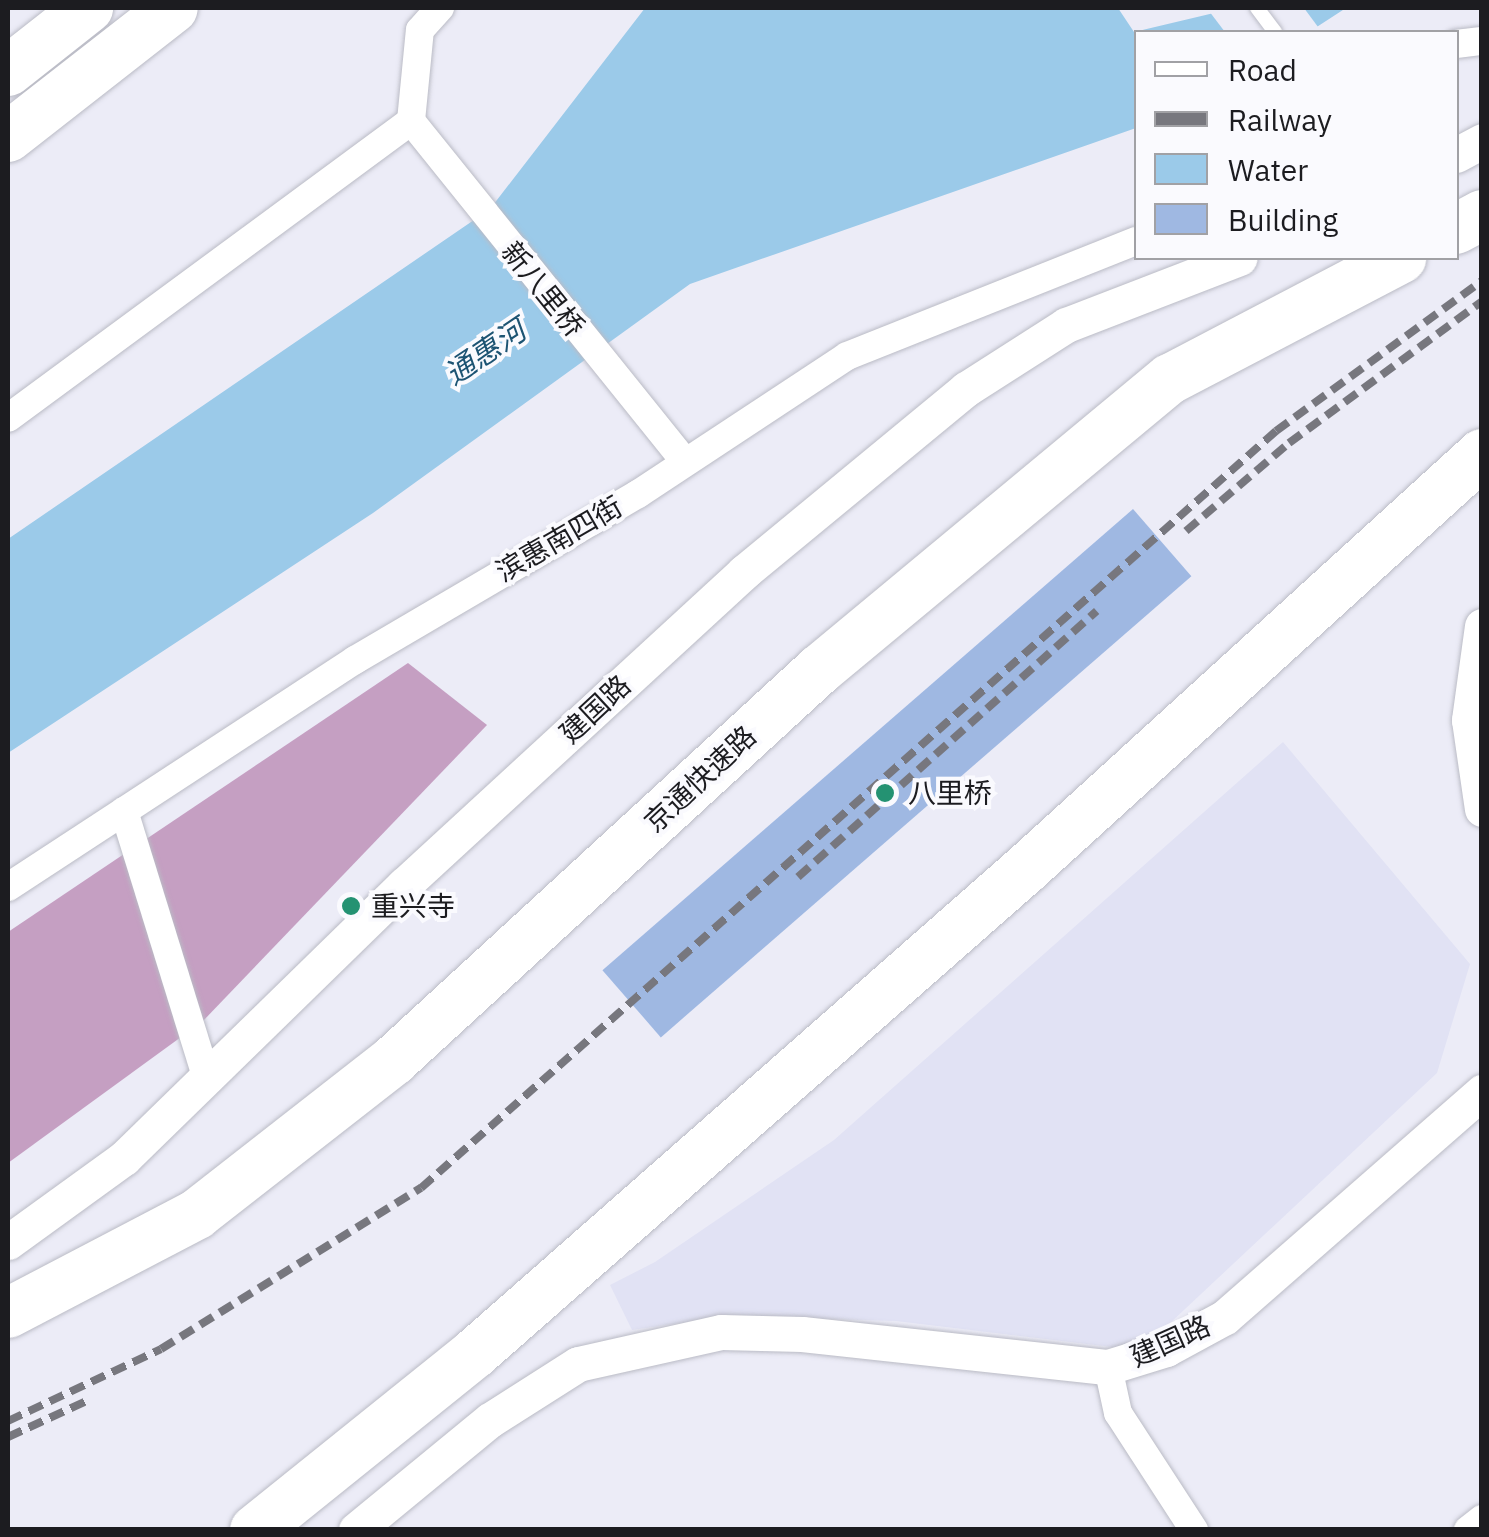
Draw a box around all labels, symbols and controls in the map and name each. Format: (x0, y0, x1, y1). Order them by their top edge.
legend (1134, 30, 1459, 260)
text: Road (1228, 50, 1297, 89)
text: Railway (1228, 100, 1332, 139)
text: Water (1228, 150, 1308, 189)
text: Building (1228, 200, 1338, 239)
street label: 新八里桥 (495, 235, 591, 343)
water label: 通惠河 (438, 312, 532, 392)
street label: 滨惠南四街 (490, 489, 628, 589)
street label: 建国路 (553, 668, 637, 750)
street label: 京通快速路 (637, 719, 763, 839)
place label: 八里桥 (908, 776, 992, 810)
marker: 八里桥 (872, 780, 898, 806)
place label: 重兴寺 (371, 889, 455, 923)
marker: 重兴寺 (340, 895, 362, 917)
street label: 建国路 (1125, 1309, 1215, 1373)

